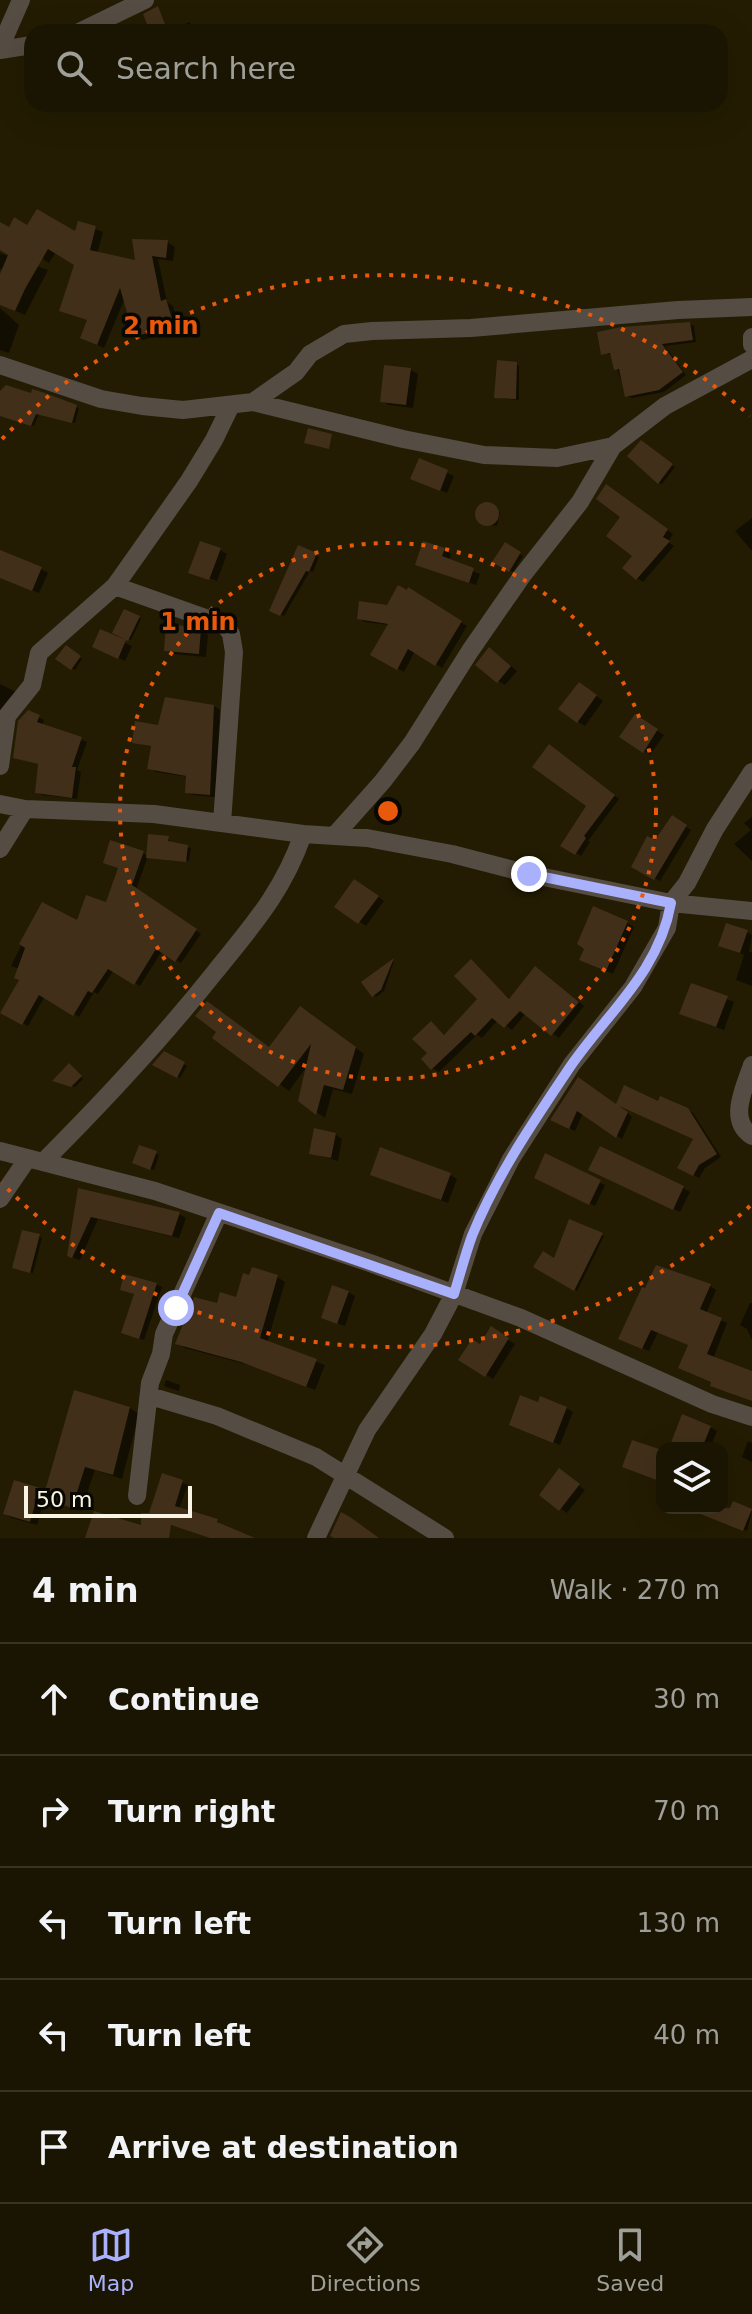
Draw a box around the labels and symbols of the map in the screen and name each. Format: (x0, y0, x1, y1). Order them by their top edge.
text: 2 min (123, 312, 199, 340)
text: 1 min (160, 608, 236, 636)
centre of rings (374, 797, 402, 825)
route end (511, 856, 547, 892)
route start (158, 1290, 194, 1326)
scale bar (24, 1482, 192, 1518)

